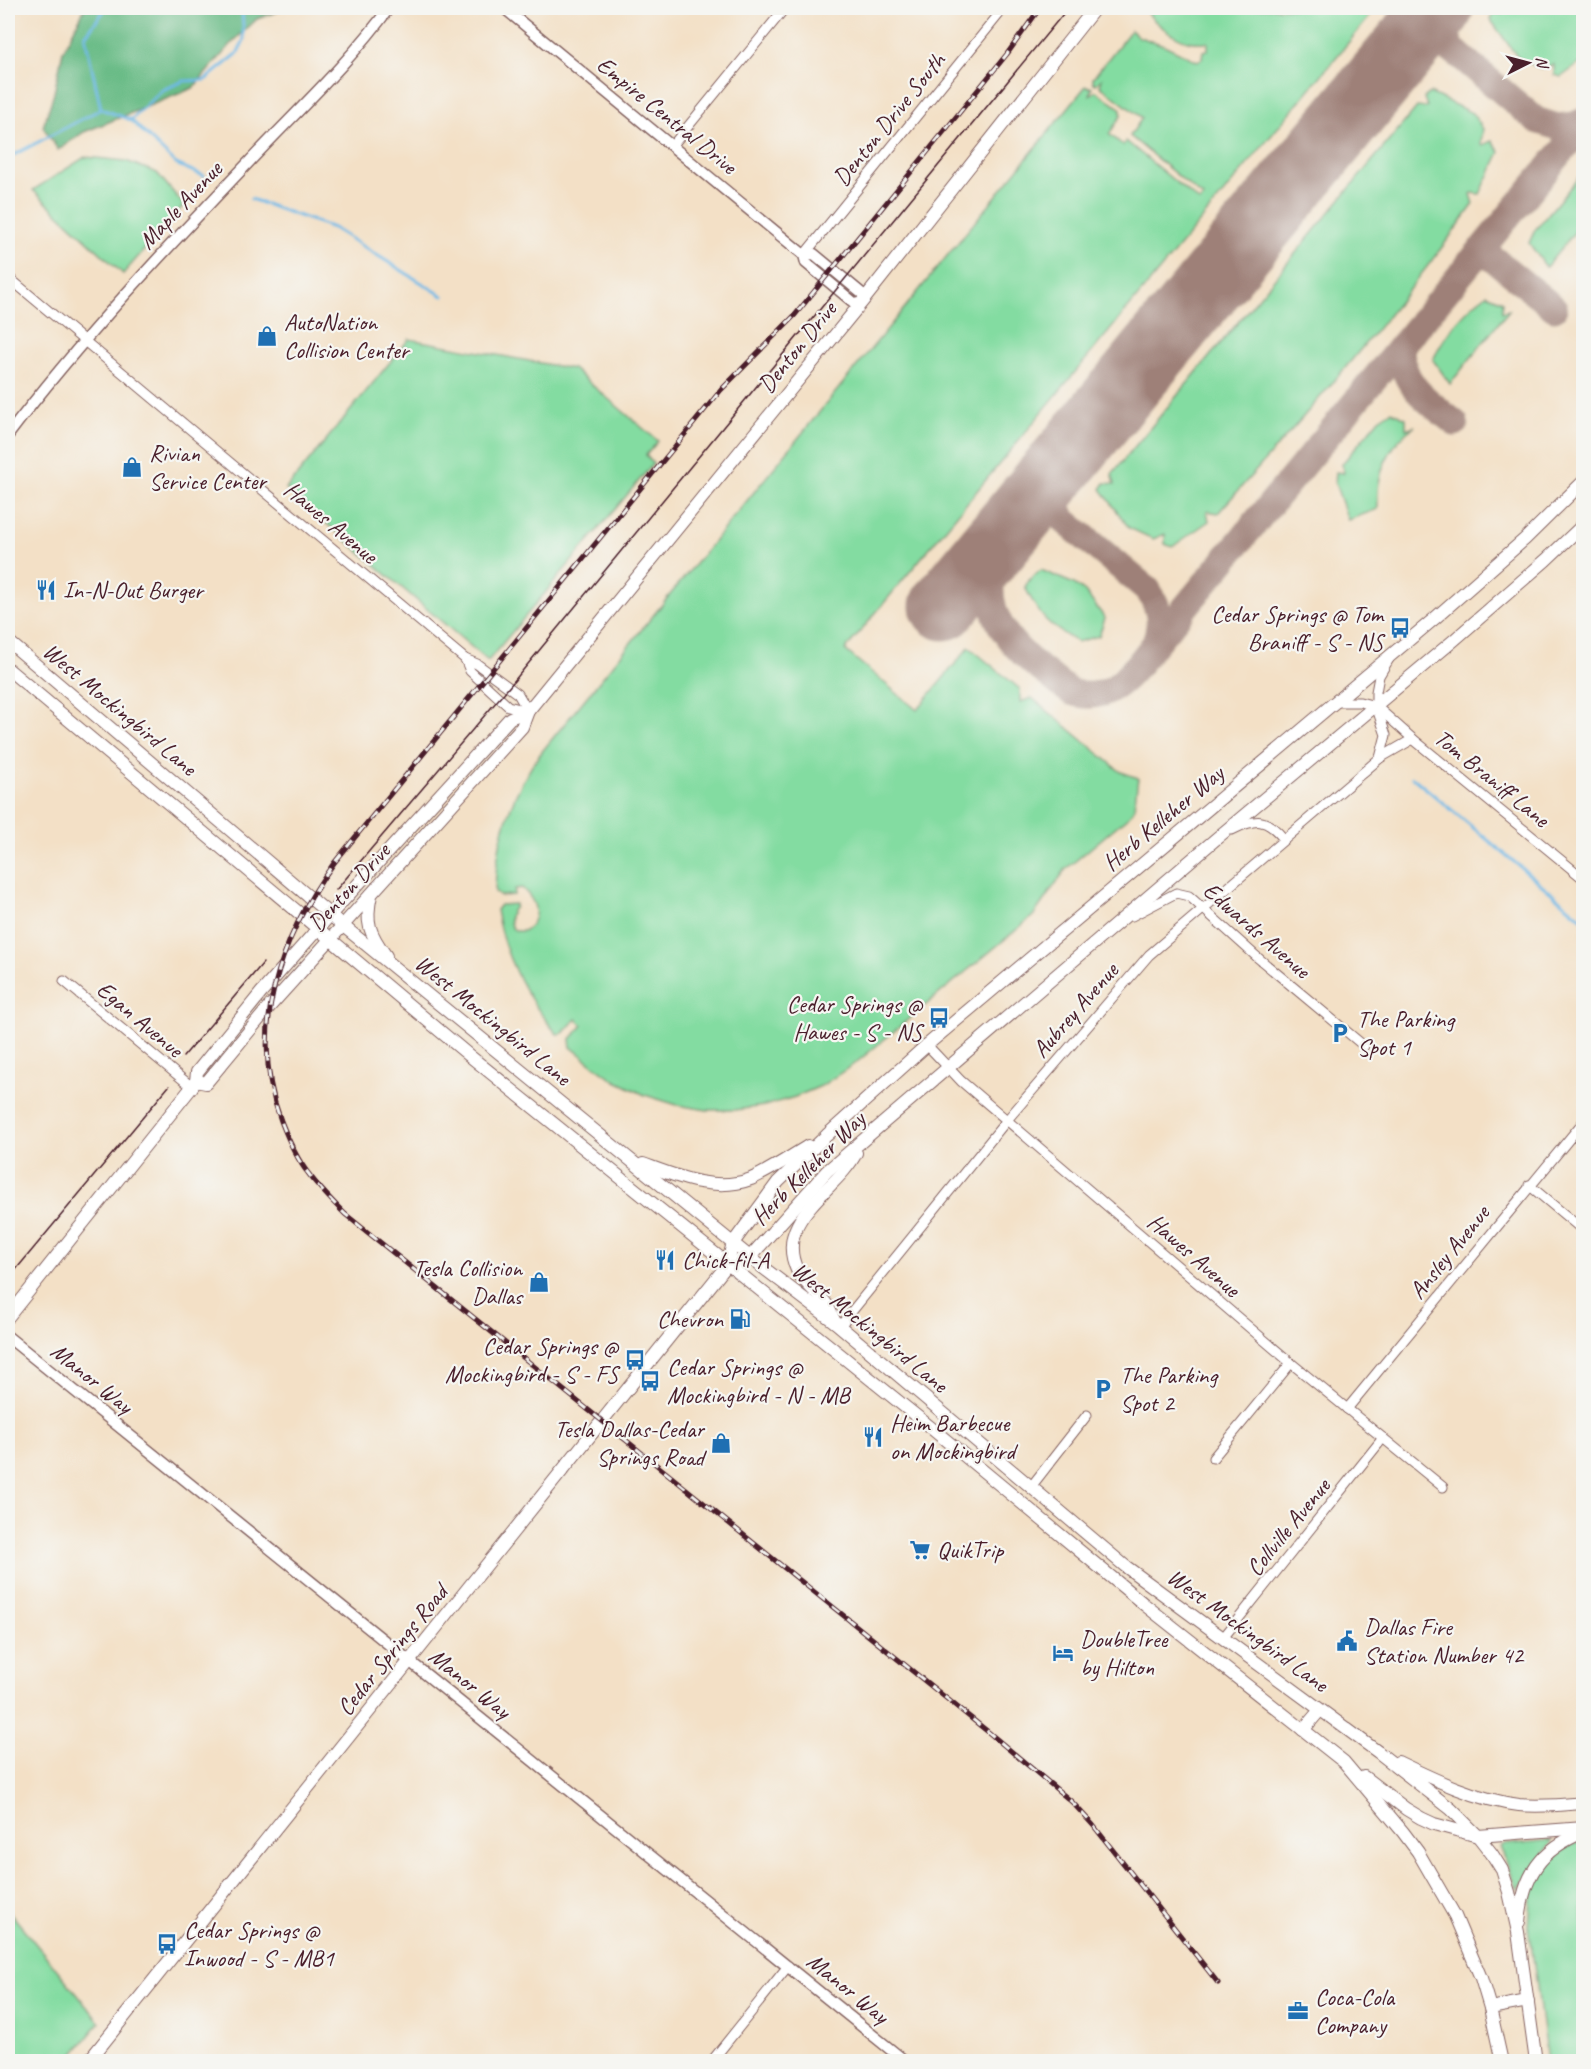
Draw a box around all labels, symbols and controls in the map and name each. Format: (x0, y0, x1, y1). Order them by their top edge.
north arrow (1498, 33, 1558, 93)
street label: Denton Drive South (826, 45, 953, 192)
street label: Empire Central Drive (591, 49, 745, 182)
text: N (1531, 56, 1553, 71)
street label: Maple Avenue (132, 153, 230, 255)
street label: Denton Drive (751, 294, 844, 399)
place label: AutoNation Collision Center (284, 307, 411, 365)
shop icon: AutoNation Collision Center (255, 324, 279, 348)
place label: Rivian Service Center (149, 438, 268, 496)
shop icon: Rivian Service Center (120, 455, 144, 479)
street label: Hawes Avenue (278, 474, 386, 571)
place label: In-N-Out Burger (63, 575, 205, 605)
restaurant icon: In-N-Out Burger (34, 578, 58, 602)
place label: Cedar Springs @ Tom Braniff - S - NS (1211, 599, 1386, 657)
bus stop icon: Cedar Springs @ Tom Braniff - S - NS (1388, 616, 1412, 640)
street label: West Mockingbird Lane (37, 636, 205, 784)
street label: Tom Braniff Lane (1428, 722, 1557, 835)
street label: Herb Kelleher Way (1096, 757, 1231, 877)
street label: Denton Drive (301, 835, 398, 937)
street label: Edwards Avenue (1197, 875, 1318, 986)
street label: West Mockingbird Lane (409, 948, 579, 1093)
street label: Aubrey Avenue (1025, 955, 1126, 1064)
street label: Egan Avenue (91, 974, 191, 1065)
place label: Cedar Springs @ Hawes - S - NS (787, 989, 925, 1047)
place label: The Parking Spot 1 (1357, 1004, 1456, 1062)
bus stop icon: Cedar Springs @ Hawes - S - NS (927, 1006, 951, 1030)
parking icon: The Parking Spot 1 (1328, 1021, 1352, 1045)
street label: Herb Kelleher Way (745, 1103, 873, 1231)
street label: Ansley Avenue (1402, 1197, 1497, 1305)
street label: Hawes Avenue (1142, 1207, 1248, 1305)
place label: Chick-fil-A (682, 1245, 770, 1275)
restaurant icon: Chick-fil-A (653, 1248, 677, 1272)
place label: Tesla Collision Dallas (413, 1253, 524, 1311)
street label: West Mockingbird Lane (786, 1255, 956, 1400)
shop icon: Tesla Collision Dallas (527, 1270, 551, 1294)
place label: Chevron (657, 1304, 724, 1334)
fuel station icon: Chevron (728, 1307, 752, 1331)
place label: Cedar Springs @ Mockingbird - S - FS (445, 1331, 621, 1389)
street label: Manor Way (45, 1336, 140, 1421)
bus stop icon: Cedar Springs @ Mockingbird - S - FS (623, 1348, 647, 1372)
place label: Cedar Springs @ Mockingbird - N - MB (667, 1352, 851, 1410)
place label: The Parking Spot 2 (1120, 1360, 1219, 1418)
bus stop icon: Cedar Springs @ Mockingbird - N - MB (638, 1369, 662, 1393)
parking icon: The Parking Spot 2 (1091, 1377, 1115, 1401)
place label: Heim Barbecue on Mockingbird (890, 1408, 1018, 1466)
place label: Tesla Dallas-Cedar Springs Road (555, 1414, 708, 1472)
restaurant icon: Heim Barbecue on Mockingbird (861, 1425, 885, 1449)
shop icon: Tesla Dallas-Cedar Springs Road (709, 1431, 733, 1455)
street label: Collville Avenue (1239, 1470, 1338, 1582)
place label: QuikTrip (937, 1535, 1005, 1565)
supermarket icon: QuikTrip (908, 1538, 932, 1562)
street label: West Mockingbird Lane (1162, 1561, 1336, 1700)
street label: Cedar Springs Road (330, 1576, 456, 1722)
place label: Dallas Fire Station Number 42 (1364, 1612, 1525, 1670)
place label: DoubleTree by Hilton (1080, 1624, 1170, 1682)
public building icon: Dallas Fire Station Number 42 (1335, 1629, 1359, 1653)
street label: Manor Way (423, 1641, 518, 1726)
hotel icon: DoubleTree by Hilton (1051, 1641, 1075, 1665)
place label: Cedar Springs @ Inwood - S - MB1 (184, 1915, 335, 1973)
bus stop icon: Cedar Springs @ Inwood - S - MB1 (155, 1932, 179, 1956)
street label: Manor Way (801, 1946, 896, 2031)
place label: Coca-Cola Company (1315, 1982, 1396, 2040)
office icon: Coca-Cola Company (1286, 1999, 1310, 2023)

